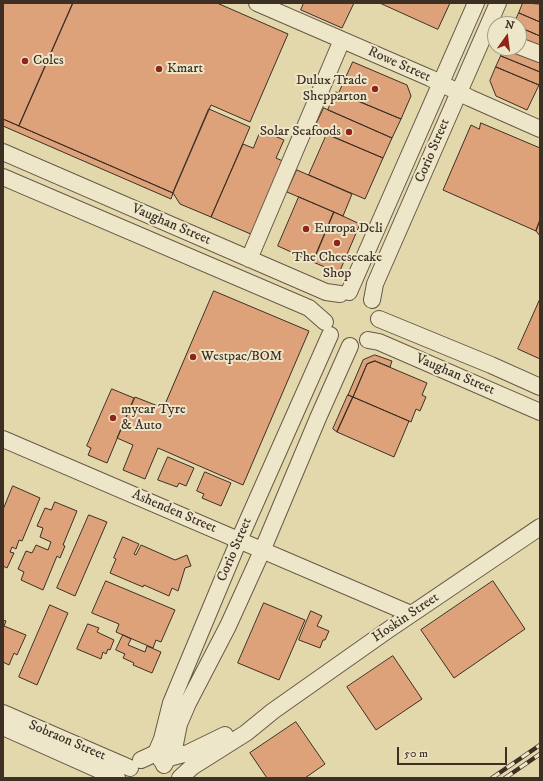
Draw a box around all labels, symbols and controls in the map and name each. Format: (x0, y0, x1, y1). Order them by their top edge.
north arrow (487, 16, 527, 56)
text: N (504, 17, 516, 33)
street label: Rowe Street (365, 44, 433, 86)
place label: Coles (33, 53, 64, 69)
marker: Coles (20, 56, 30, 66)
place label: Kmart (167, 61, 203, 77)
marker: Kmart (154, 64, 164, 74)
place label: Dulux Trade Shepparton (296, 73, 367, 106)
marker: Dulux Trade Shepparton (370, 84, 380, 94)
street label: Corio Street (412, 117, 454, 185)
place label: Solar Seafoods (260, 124, 341, 140)
marker: Solar Seafoods (344, 127, 354, 137)
street label: Vaughan Street (129, 201, 213, 249)
place label: Europa Deli (314, 221, 383, 237)
marker: Europa Deli (301, 224, 311, 234)
marker: The Cheesecake Shop (332, 238, 342, 248)
place label: The Cheesecake Shop (292, 250, 382, 282)
place label: Westpac/BOM (201, 349, 282, 365)
street label: Vaughan Street (413, 351, 497, 399)
marker: Westpac/BOM (188, 352, 198, 362)
place label: mycar Tyre & Auto (121, 402, 186, 434)
marker: mycar Tyre & Auto (108, 413, 118, 423)
street label: Ashenden Street (129, 487, 219, 537)
street label: Corio Street (214, 516, 256, 584)
street label: Hoskin Street (369, 590, 443, 646)
street label: Sobraon Street (26, 717, 108, 765)
scale bar (399, 739, 509, 765)
text: 50 m (404, 746, 428, 761)

